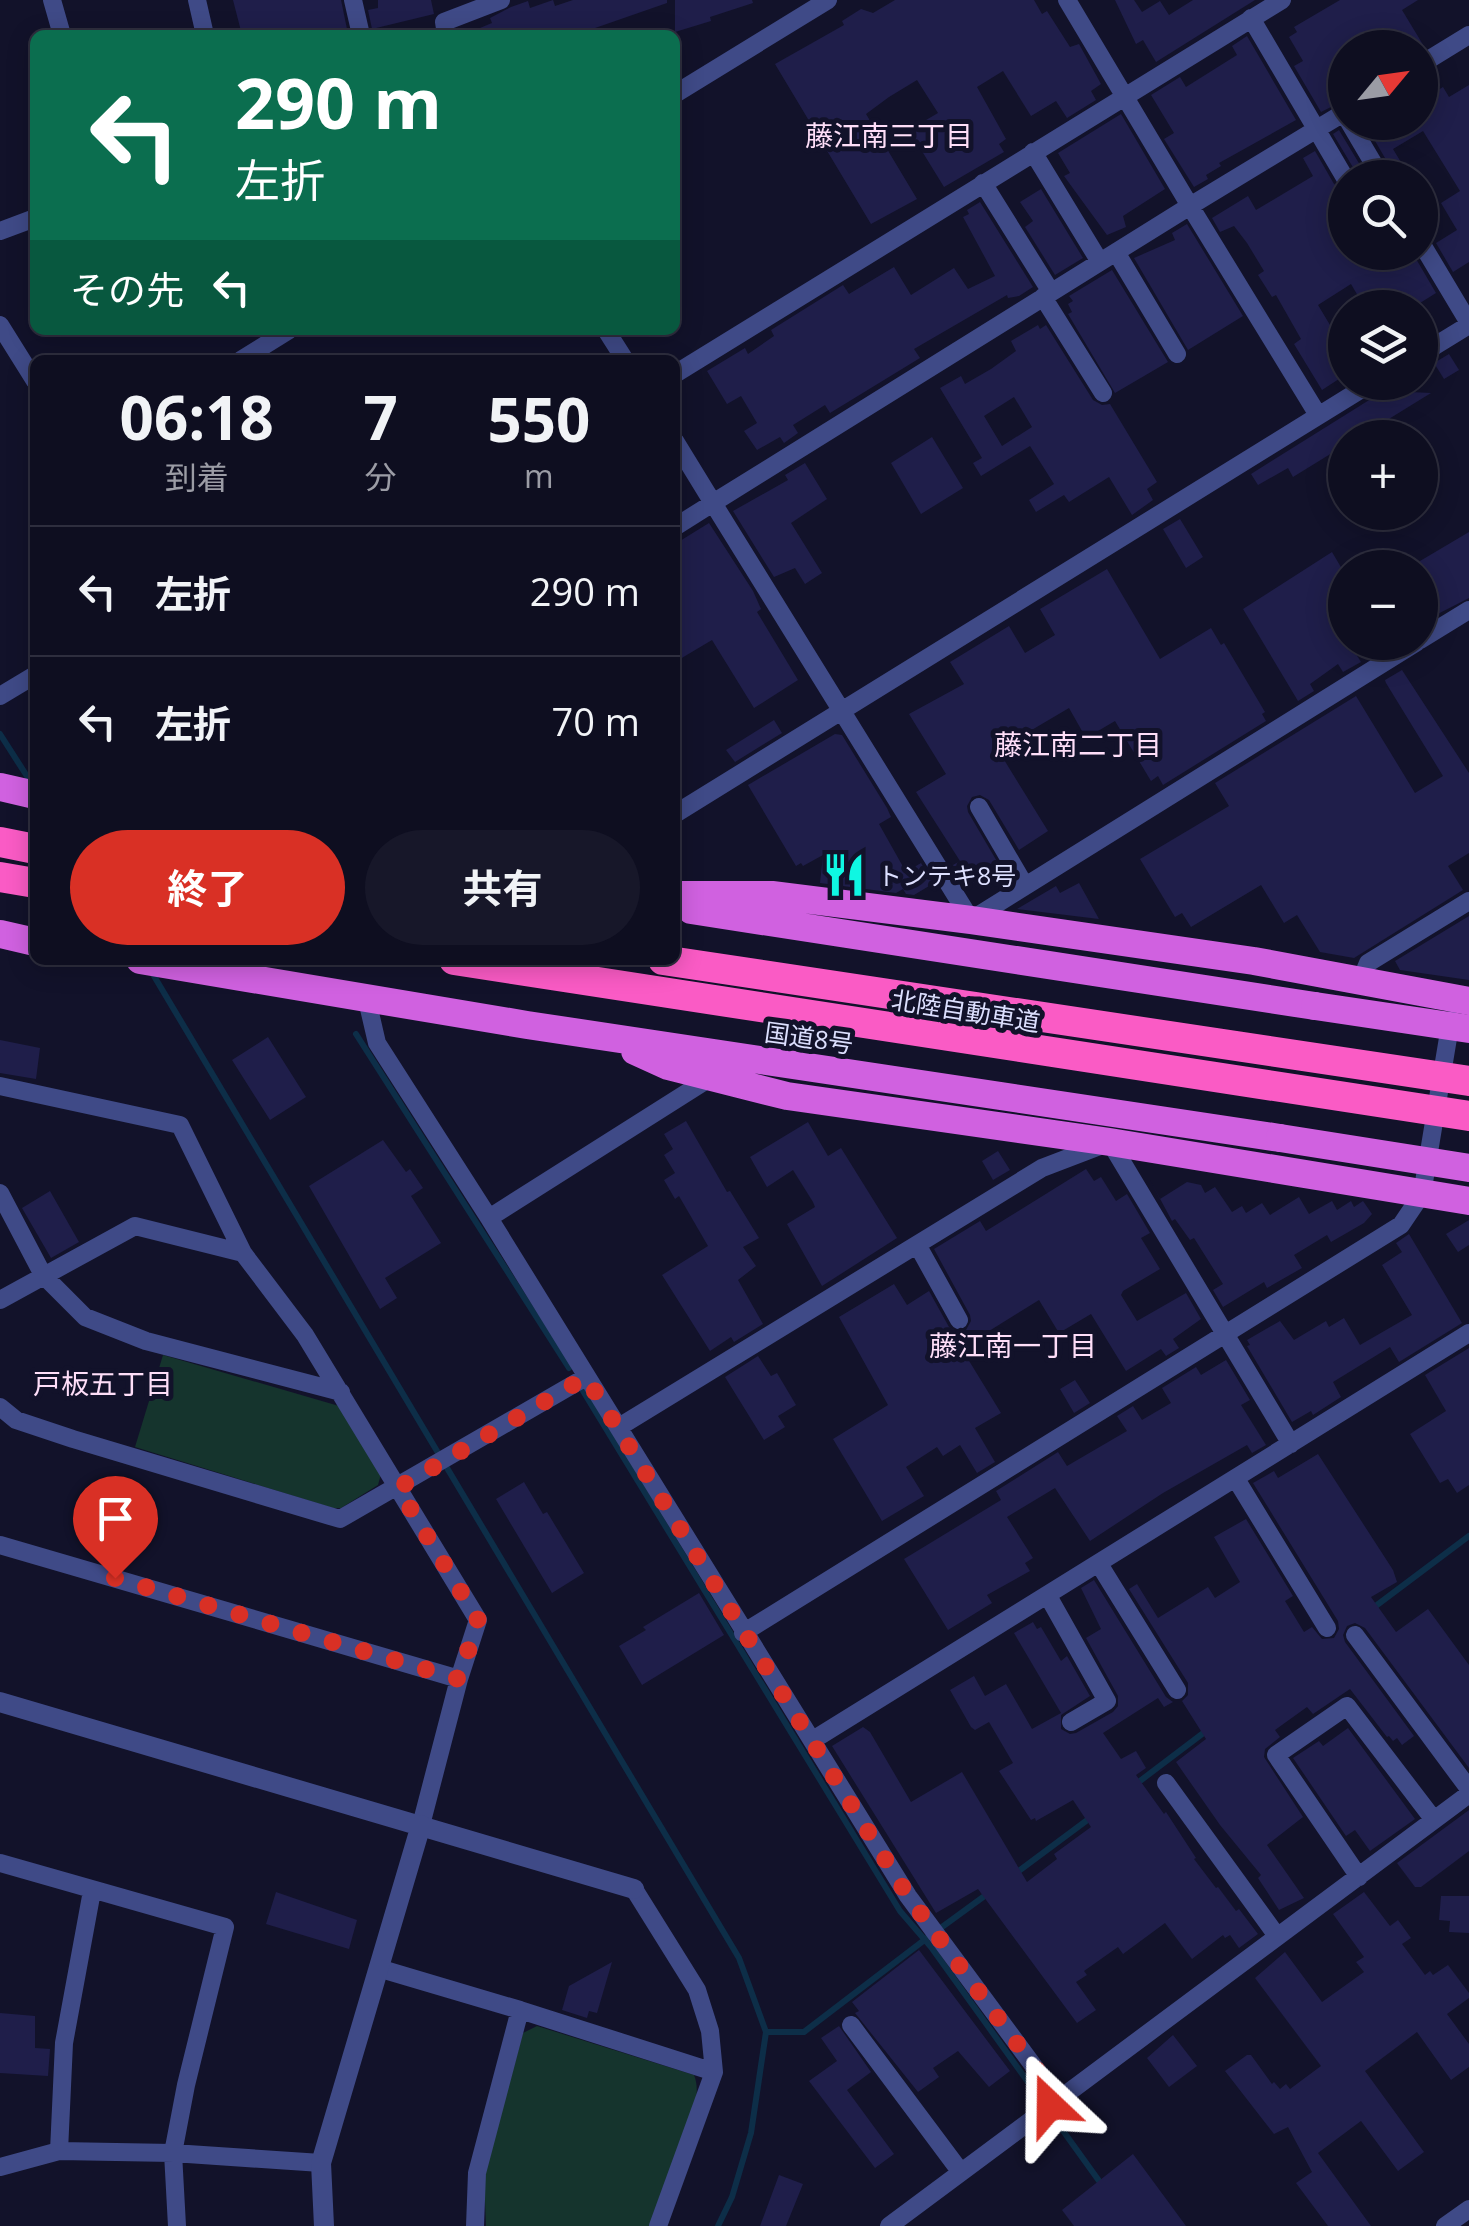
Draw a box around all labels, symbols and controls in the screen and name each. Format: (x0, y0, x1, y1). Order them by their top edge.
north arrow (1328, 30, 1438, 140)
map controls (1328, 30, 1438, 660)
text: 290 m (235, 54, 442, 150)
icon: left (70, 70, 200, 200)
district label: 藤江南三丁目 (805, 116, 973, 154)
text: 左折 (235, 149, 325, 210)
button: search (1328, 160, 1438, 270)
icon: left (204, 260, 259, 315)
text: その先 (70, 263, 184, 315)
button: layers (1328, 290, 1438, 400)
text: 06:18 (120, 376, 274, 458)
text: 7 (364, 376, 398, 458)
text: 550 (487, 378, 590, 460)
button: + (1328, 420, 1438, 530)
text: m (524, 454, 554, 497)
text: 到着 (165, 455, 229, 498)
text: 分 (365, 455, 397, 498)
button: − (1328, 550, 1438, 660)
icon: left (70, 564, 125, 619)
text: 290 m (530, 565, 640, 617)
text: 左折 (155, 567, 231, 619)
icon: left (70, 694, 125, 749)
text: 70 m (551, 695, 640, 747)
text: 左折 (155, 697, 231, 749)
district label: 藤江南二丁目 (994, 725, 1162, 763)
button: 終了 (70, 830, 345, 945)
button: 共有 (365, 830, 640, 945)
restaurant icon: トンテキ8号 (820, 851, 868, 899)
place label: トンテキ8号 (877, 858, 1016, 892)
street label: 北陸自動車道 (889, 981, 1043, 1039)
street label: 国道8号 (762, 1014, 856, 1060)
district label: 藤江南一丁目 (929, 1326, 1097, 1364)
district label: 戸板五丁目 (33, 1364, 173, 1402)
pin (73, 1476, 158, 1579)
icon: arrive (88, 1491, 143, 1546)
position arrow (998, 2053, 1102, 2157)

